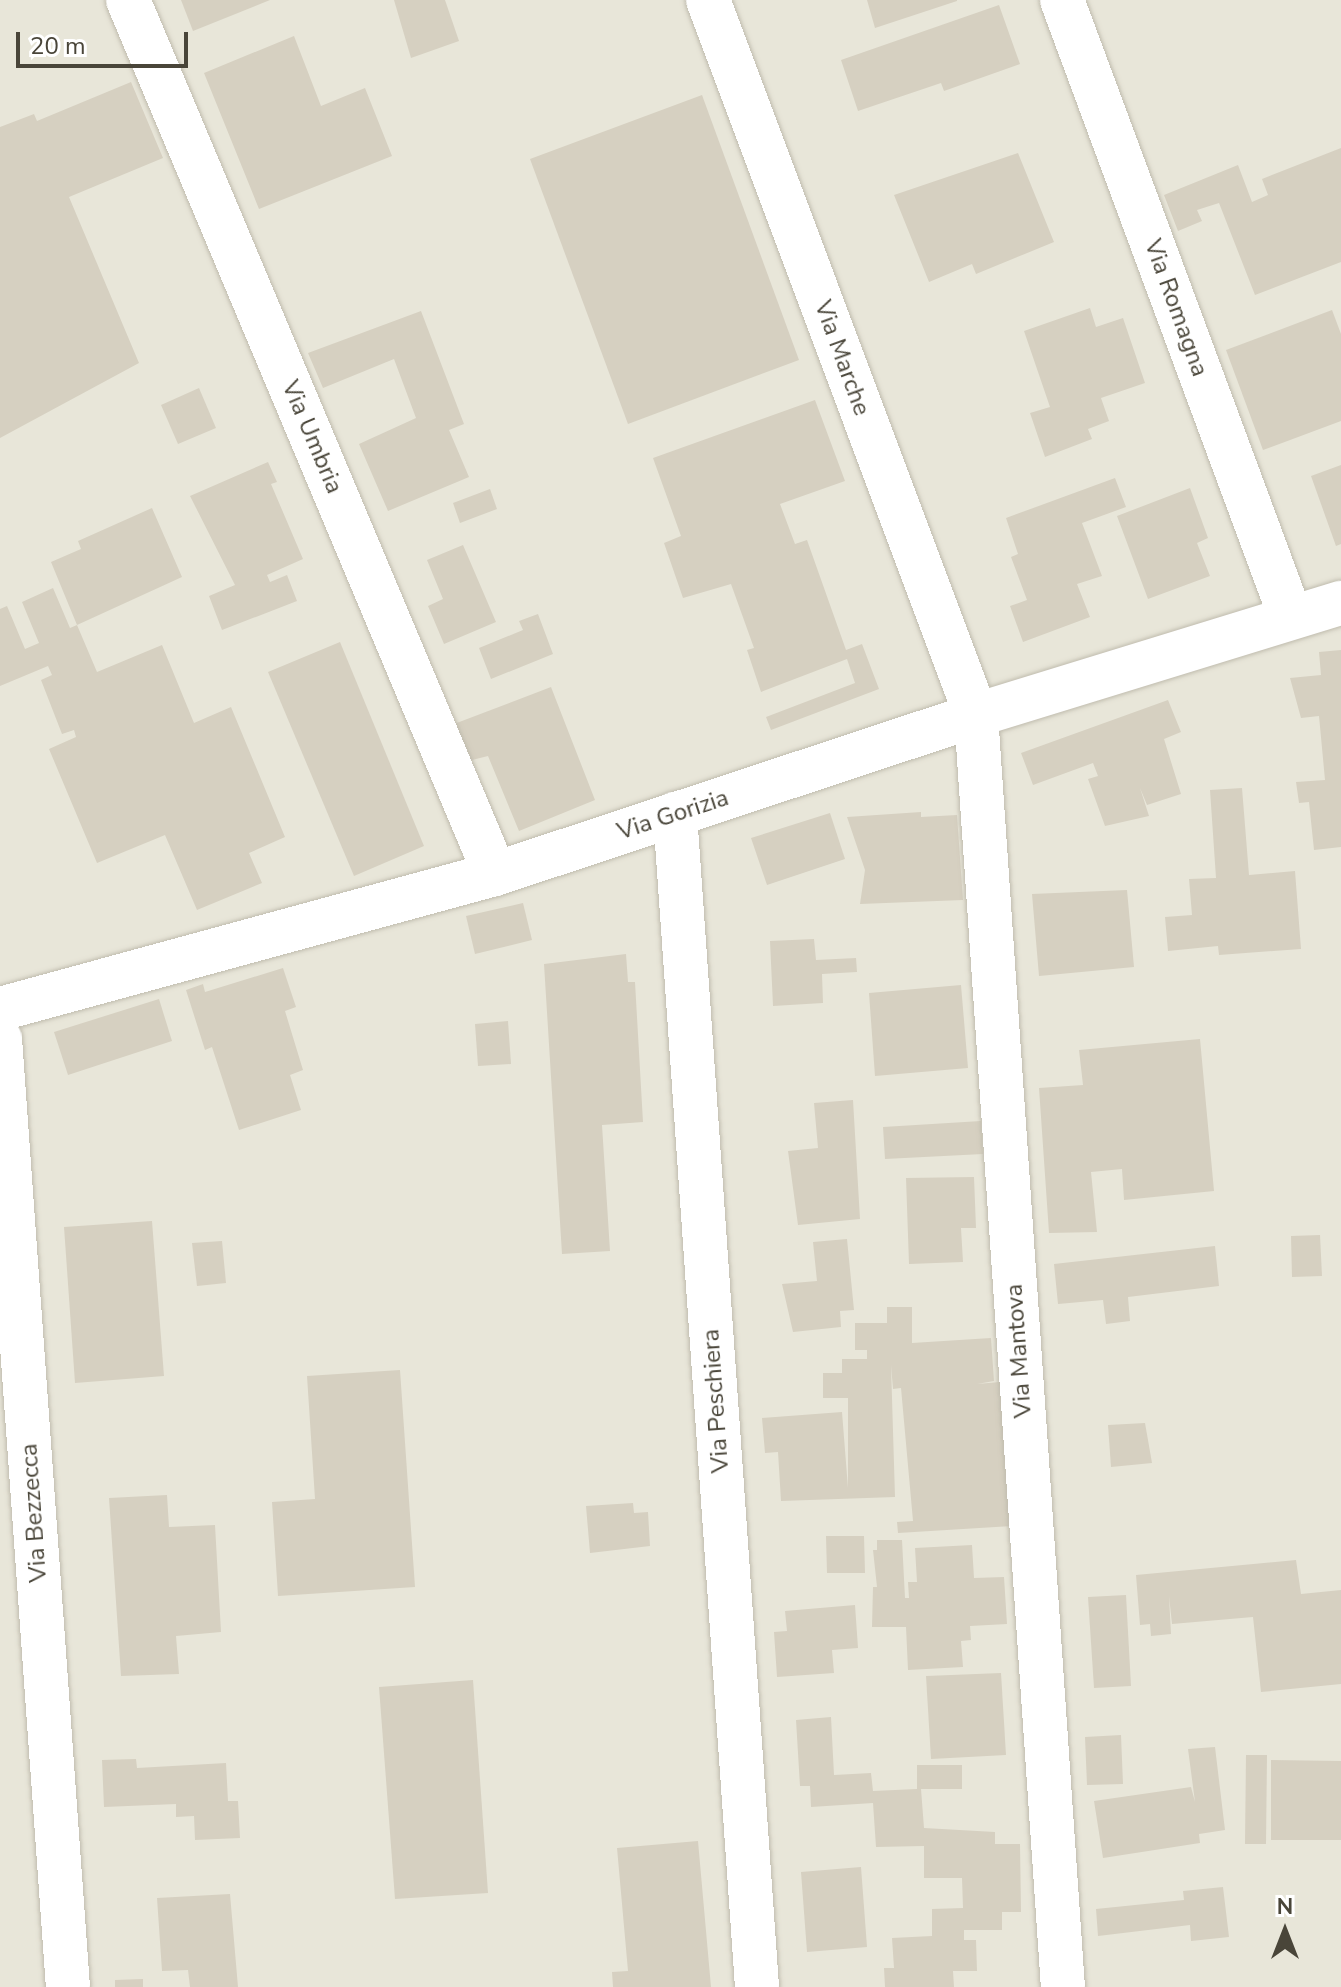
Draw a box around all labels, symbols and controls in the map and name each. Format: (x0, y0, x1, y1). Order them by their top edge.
scale bar (20, 16, 192, 66)
text: 20 m (30, 30, 86, 62)
street label: Via Romagna (1138, 236, 1214, 380)
street label: Via Marche (808, 297, 876, 419)
street label: Via Umbria (275, 376, 349, 498)
street label: Via Gorizia (614, 783, 732, 847)
street label: Via Mantova (1000, 1283, 1038, 1419)
street label: Via Peschiera (697, 1328, 735, 1474)
street label: Via Bezzecca (15, 1443, 53, 1583)
north arrow (1245, 1891, 1325, 1971)
text: N (1277, 1892, 1293, 1922)

